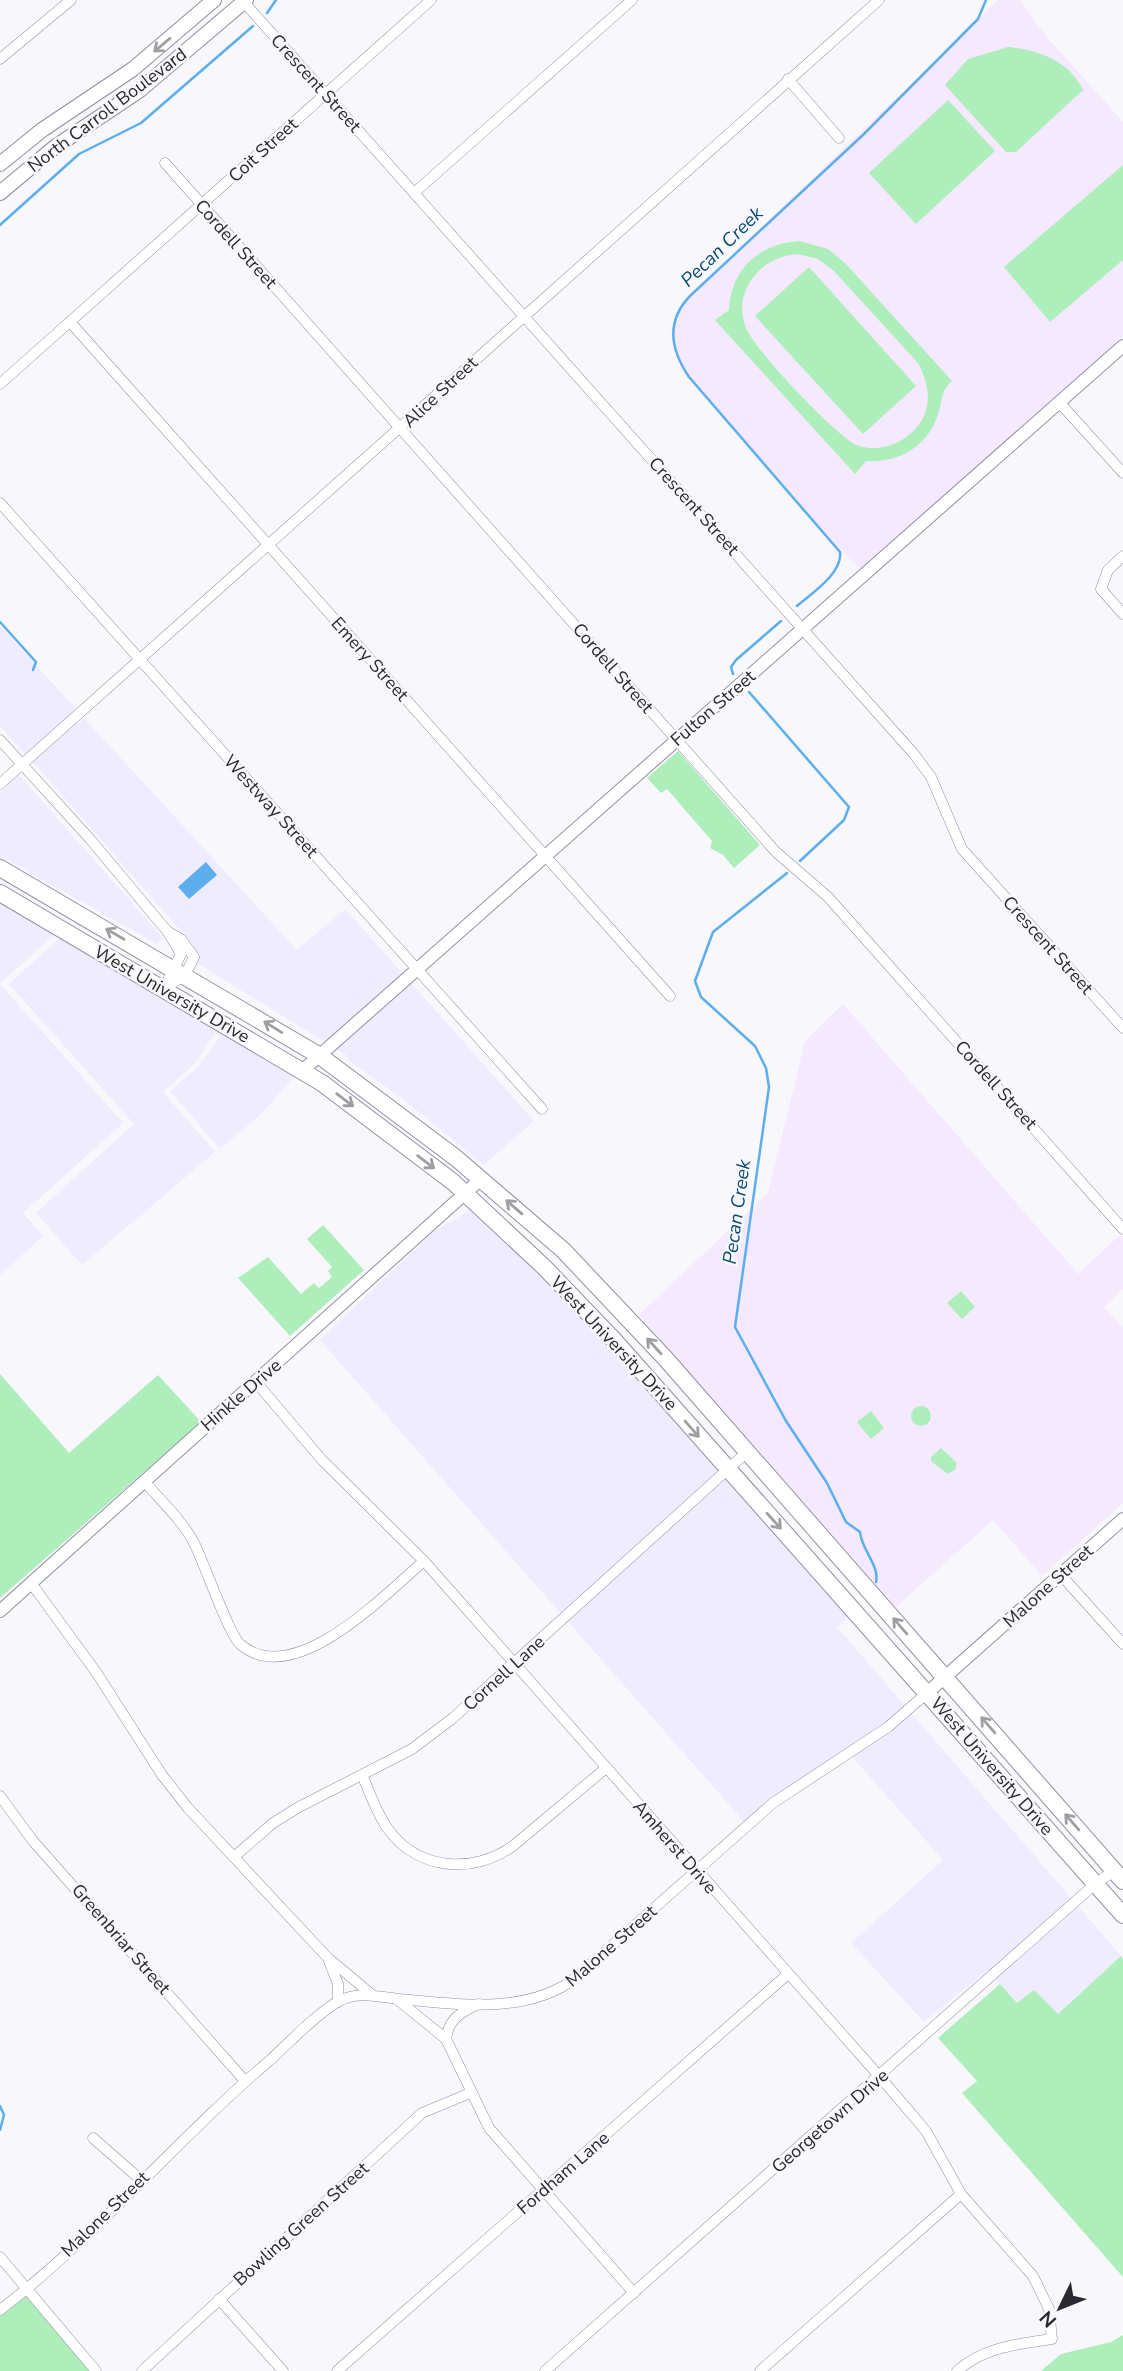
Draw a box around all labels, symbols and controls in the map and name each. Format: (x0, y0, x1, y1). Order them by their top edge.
street label: Crescent Street (265, 29, 367, 138)
one-way arrow (153, 37, 171, 53)
street label: North Carroll Boulevard (23, 42, 191, 178)
street label: Coit Street (223, 112, 303, 188)
street label: Cordell Street (190, 194, 283, 294)
water label: Pecan Creek (675, 201, 769, 293)
street label: Alice Street (397, 351, 483, 433)
street label: Crescent Street (643, 452, 745, 561)
street label: Emery Street (326, 612, 415, 707)
street label: Cordell Street (567, 618, 659, 719)
street label: Fulton Street (665, 664, 761, 752)
street label: Westway Street (218, 749, 324, 863)
street label: Crescent Street (997, 891, 1099, 1000)
one-way arrow (106, 927, 126, 941)
street label: West University Drive (90, 940, 254, 1048)
one-way arrow (264, 1019, 284, 1033)
street label: Cordell Street (950, 1035, 1043, 1135)
one-way arrow (335, 1092, 354, 1107)
one-way arrow (416, 1154, 435, 1169)
water label: Pecan Creek (717, 1158, 757, 1266)
one-way arrow (505, 1199, 523, 1215)
street label: West University Drive (545, 1270, 683, 1416)
one-way arrow (646, 1337, 662, 1355)
street label: Hinkle Drive (196, 1353, 286, 1437)
one-way arrow (684, 1419, 700, 1437)
one-way arrow (766, 1512, 782, 1530)
street label: Malone Street (998, 1539, 1099, 1633)
one-way arrow (892, 1617, 908, 1635)
street label: Cornell Lane (458, 1630, 550, 1716)
street label: West University Drive (925, 1692, 1059, 1840)
one-way arrow (980, 1716, 996, 1734)
street label: Amherst Drive (628, 1795, 722, 1899)
one-way arrow (1064, 1813, 1080, 1831)
street label: Greenbriar Street (66, 1878, 176, 2000)
street label: Malone Street (560, 1899, 662, 1992)
street label: Georgetown Drive (766, 2063, 894, 2179)
street label: Fordham Lane (512, 2126, 614, 2220)
street label: Bowling Green Street (228, 2156, 374, 2291)
street label: Malone Street (56, 2165, 155, 2262)
north arrow (1025, 2273, 1095, 2343)
text: N (1034, 2305, 1063, 2333)

